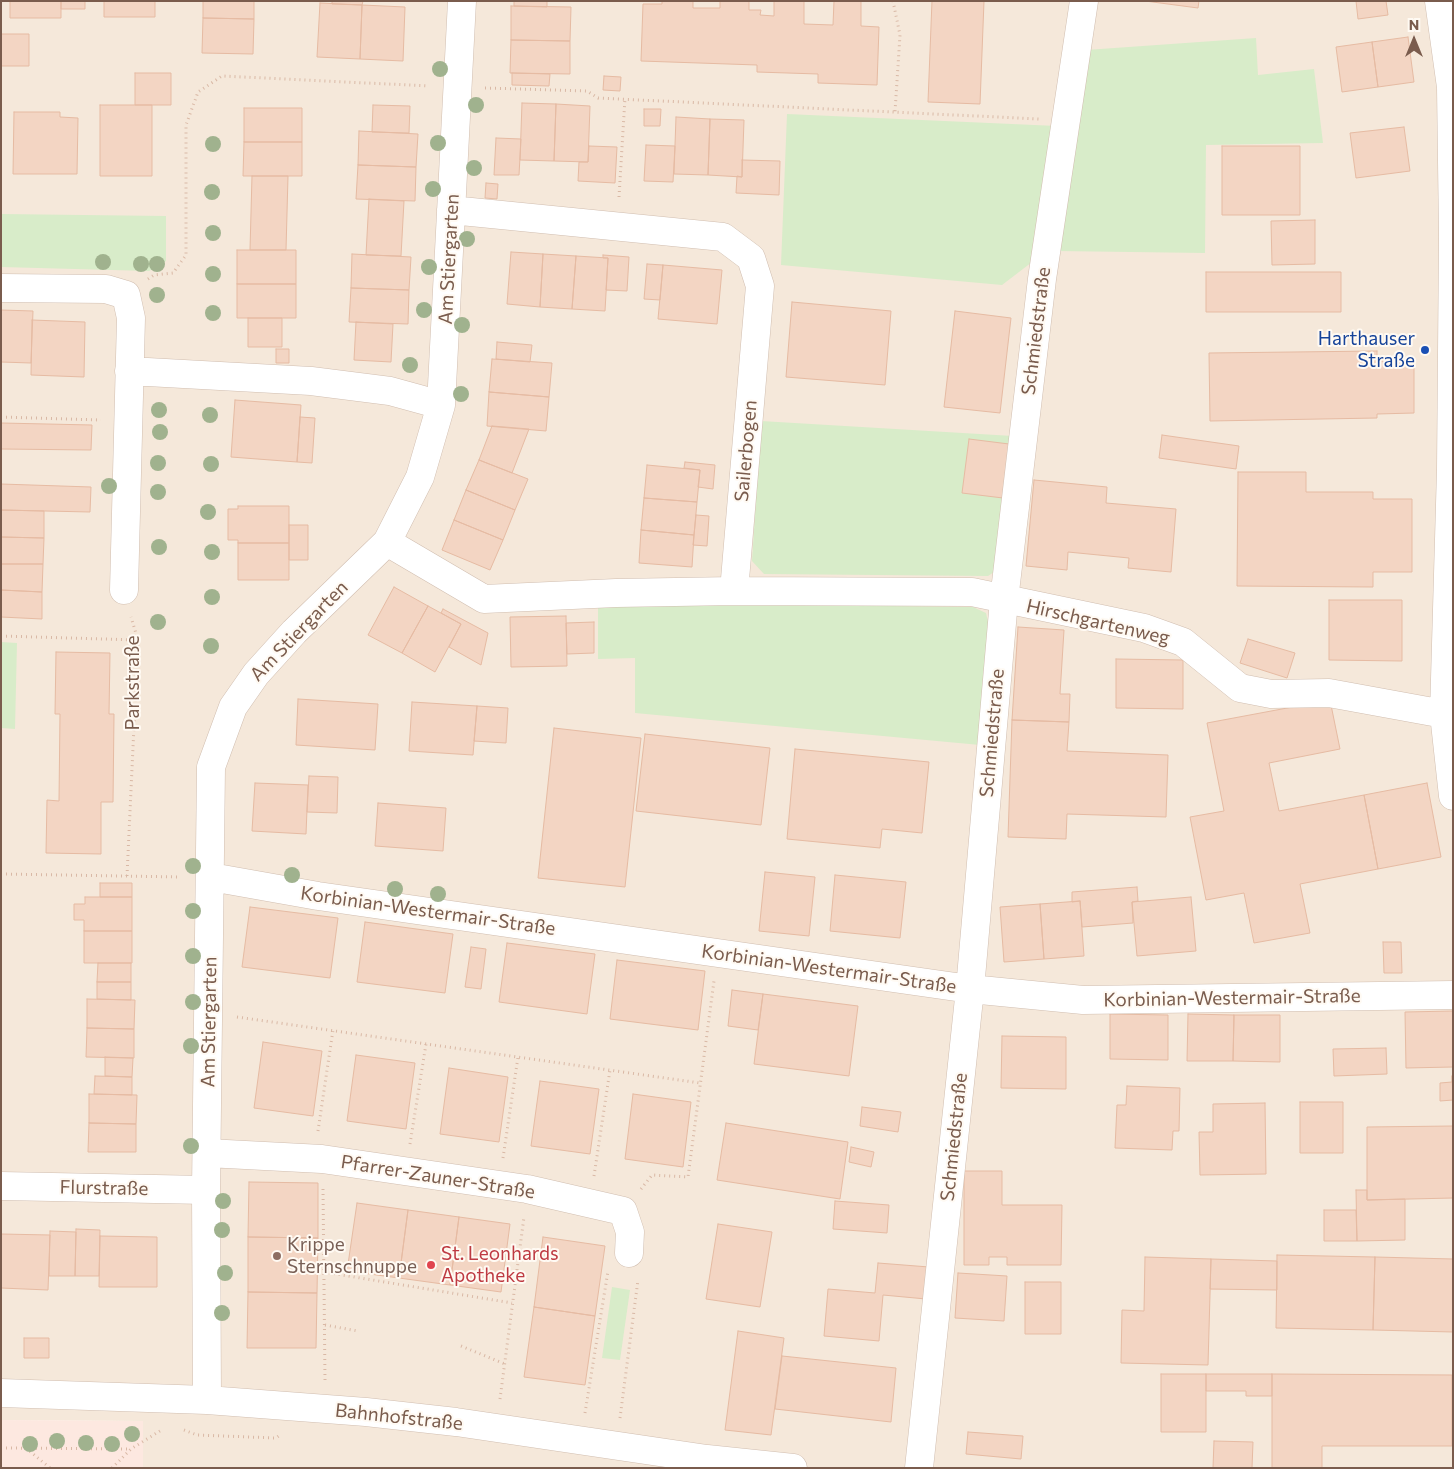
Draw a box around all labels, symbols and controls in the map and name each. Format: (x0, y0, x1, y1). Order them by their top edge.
north arrow (1389, 15, 1439, 65)
text: N (1409, 16, 1419, 33)
street label: Am Stiergarten (434, 193, 464, 325)
street label: Schmiedstraße (1017, 266, 1055, 396)
place label: Harthauser Straße (1318, 328, 1415, 372)
marker: Harthauser Straße (1419, 344, 1431, 356)
street label: Sailerbogen (730, 399, 762, 503)
street label: Am Stiergarten (245, 576, 353, 686)
street label: Hirschgartenweg (1024, 594, 1172, 650)
street label: Parkstraße (122, 635, 144, 731)
street label: Schmiedstraße (975, 668, 1009, 798)
street label: Korbinian-Westermair-Straße (299, 882, 557, 940)
street label: Korbinian-Westermair-Straße (700, 940, 958, 998)
street label: Am Stiergarten (196, 956, 222, 1088)
street label: Korbinian-Westermair-Straße (1103, 984, 1361, 1012)
street label: Schmiedstraße (936, 1072, 972, 1202)
street label: Pfarrer-Zauner-Straße (339, 1150, 537, 1204)
street label: Flurstraße (59, 1176, 149, 1200)
place label: Krippe Sternschnuppe (287, 1234, 417, 1278)
place label: St. Leonhards Apotheke (441, 1243, 559, 1287)
marker: Krippe Sternschnuppe (271, 1250, 283, 1262)
marker: St. Leonhards Apotheke (425, 1259, 437, 1271)
street label: Bahnhofstraße (334, 1399, 464, 1435)

